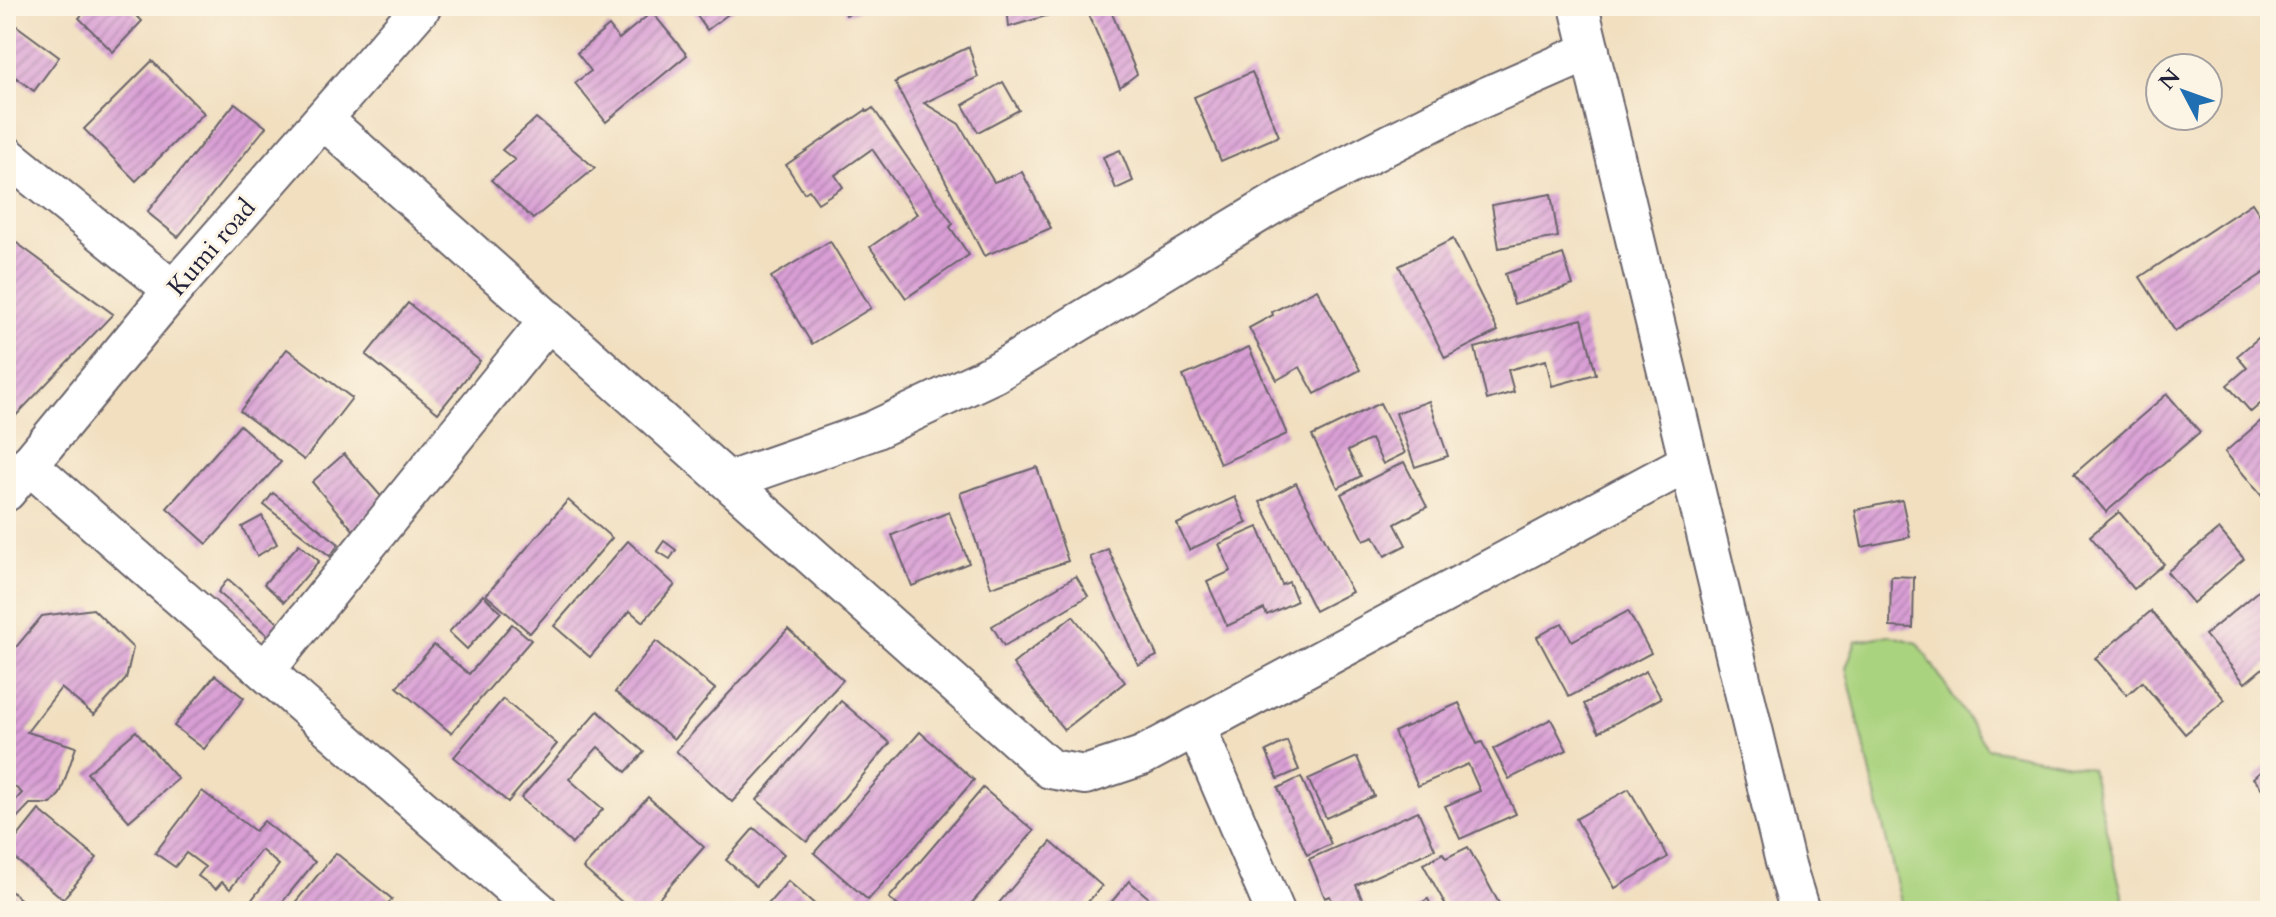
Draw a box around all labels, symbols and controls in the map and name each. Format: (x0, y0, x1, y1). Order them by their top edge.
north arrow (2144, 52, 2224, 132)
text: N (2152, 62, 2187, 97)
street label: Kumi road (159, 191, 264, 304)

